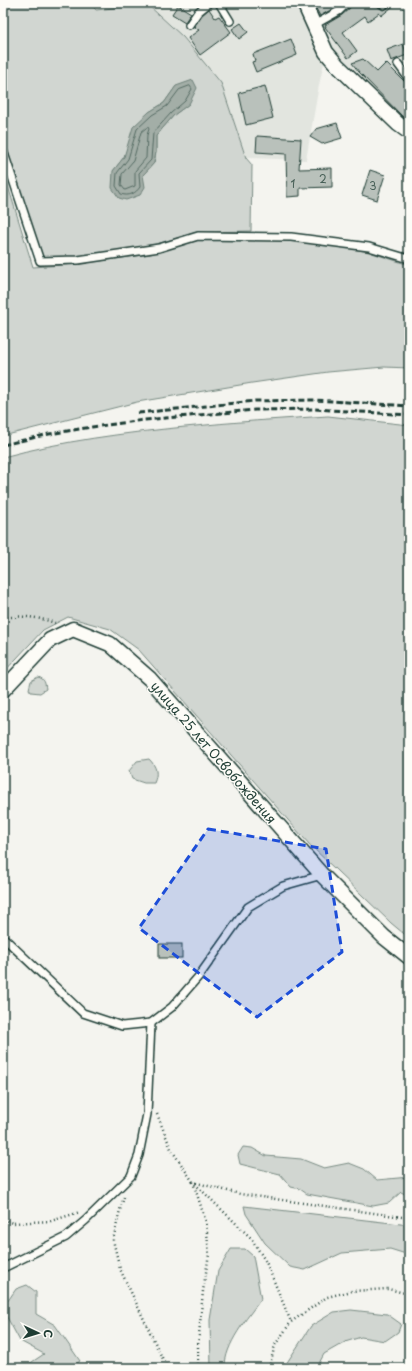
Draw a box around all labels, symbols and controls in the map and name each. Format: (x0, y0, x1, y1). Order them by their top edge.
house number: 2 (319, 170, 327, 187)
house number: 1 (291, 175, 296, 192)
house number: 3 (369, 177, 377, 194)
street label: улица 25 лет Освобождения (147, 677, 281, 827)
north arrow (18, 1313, 58, 1353)
text: С (40, 1329, 57, 1338)

